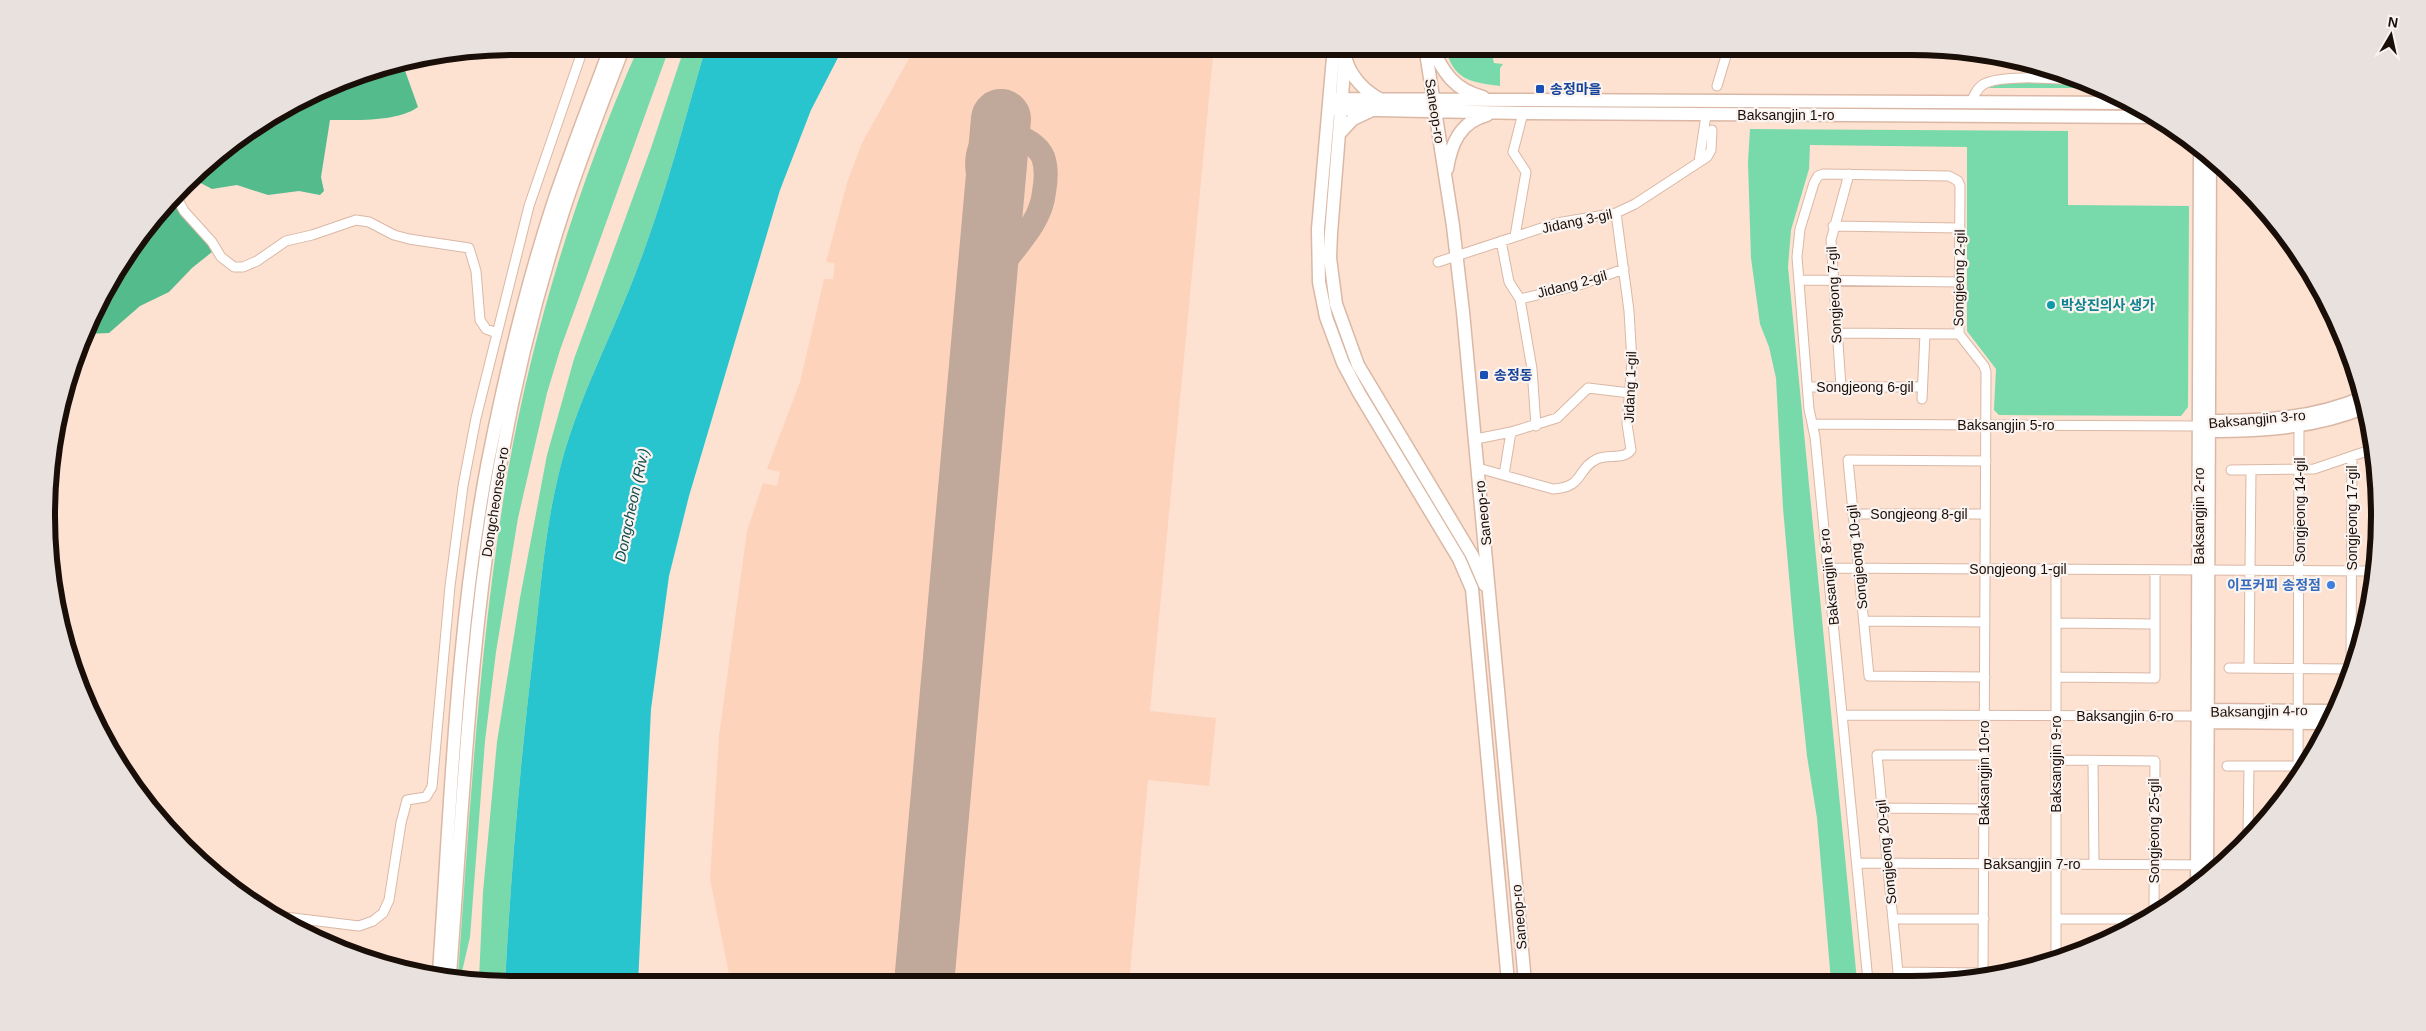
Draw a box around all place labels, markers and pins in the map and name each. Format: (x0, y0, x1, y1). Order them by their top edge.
place label: 송정마을 (1550, 81, 1602, 97)
marker: 송정마을 (1534, 83, 1546, 95)
place label: 박상진의사 생가 (2061, 297, 2155, 313)
marker: 박상진의사 생가 (2045, 299, 2057, 311)
place label: 송정동 (1494, 367, 1533, 383)
marker: 송정동 (1478, 369, 1490, 381)
place label: 이프커피 송정점 (2227, 577, 2321, 593)
marker: 이프커피 송정점 (2325, 579, 2337, 591)

